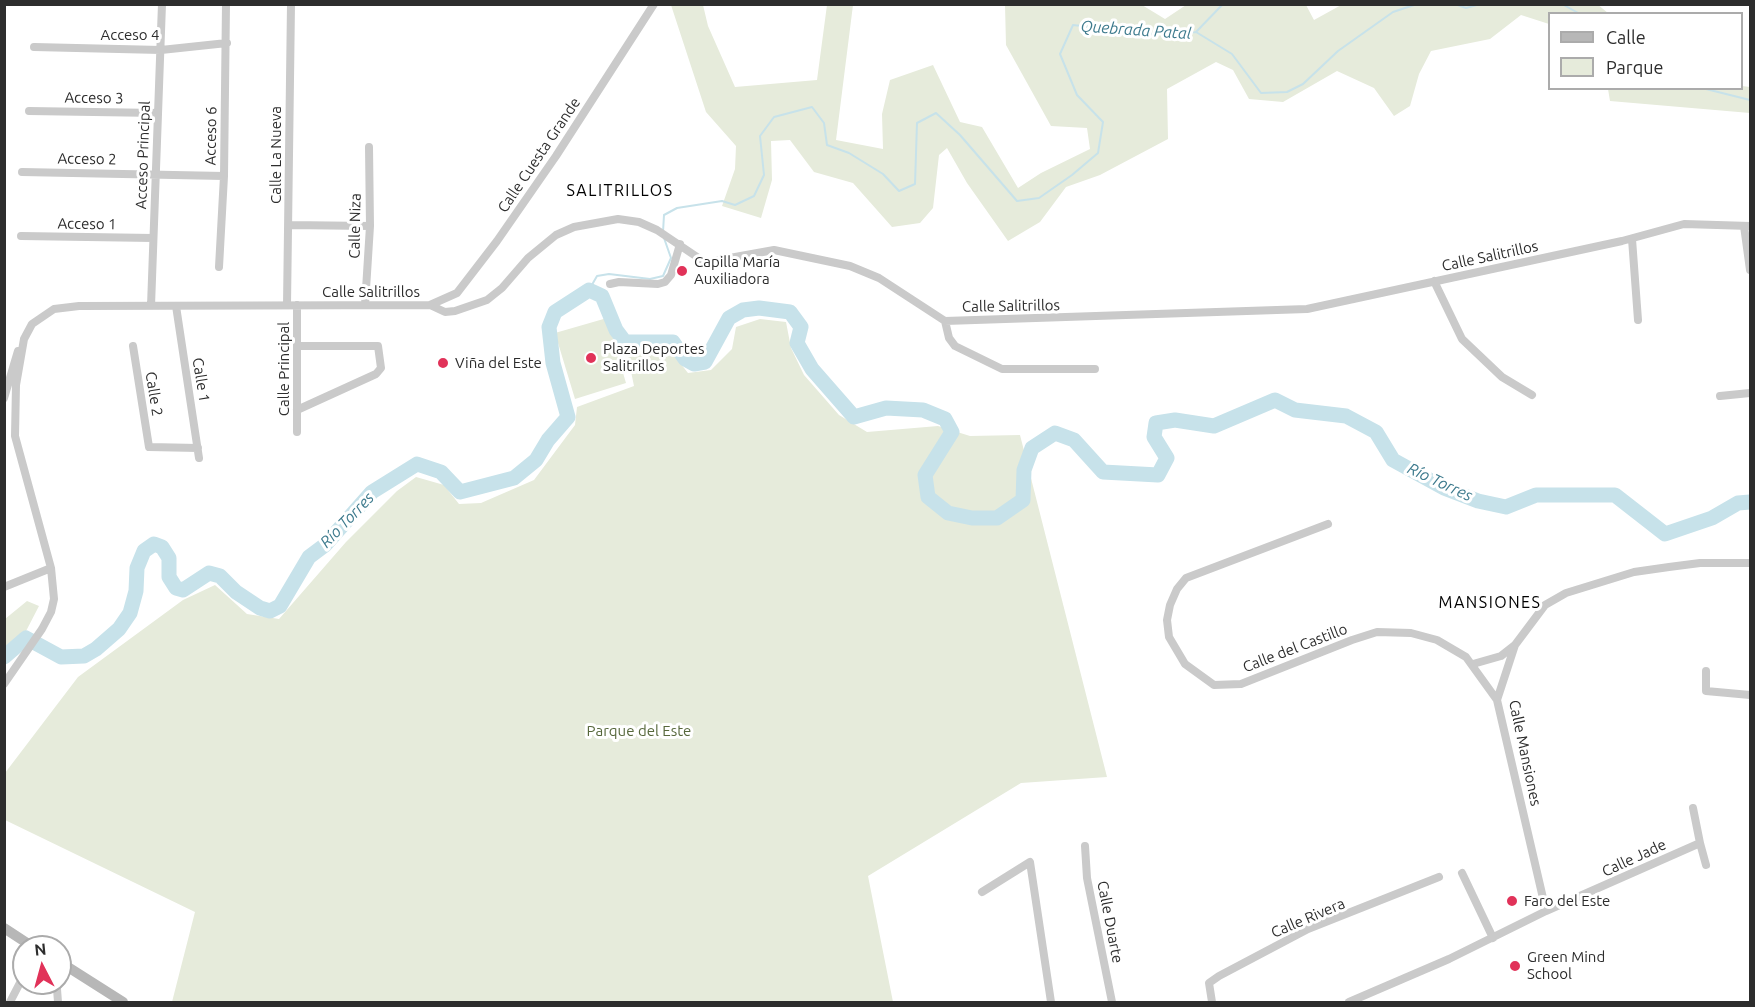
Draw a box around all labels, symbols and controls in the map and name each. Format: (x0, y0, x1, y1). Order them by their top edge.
legend (1548, 12, 1743, 90)
water label: Quebrada Patal (1080, 17, 1192, 43)
street label: Acceso 4 (100, 26, 160, 44)
text: Calle (1606, 27, 1646, 47)
text: Parque (1606, 57, 1663, 77)
street label: Acceso 3 (64, 88, 124, 108)
street label: Calle Cuesta Grande (494, 94, 584, 216)
street label: Acceso Principal (132, 100, 154, 210)
street label: Acceso 6 (201, 106, 221, 166)
street label: Calle La Nueva (267, 106, 285, 204)
street label: Acceso 2 (57, 149, 117, 169)
district label: SALITRILLOS (566, 181, 674, 201)
street label: Calle Niza (345, 193, 365, 259)
street label: Acceso 1 (57, 214, 117, 234)
street label: Calle Salitrillos (1440, 237, 1540, 275)
place label: Capilla María Auxiliadora (694, 253, 780, 288)
marker: Capilla María Auxiliadora (675, 264, 689, 278)
street label: Calle Salitrillos (322, 283, 420, 301)
street label: Calle Salitrillos (962, 296, 1060, 316)
street label: Calle Principal (275, 322, 293, 416)
place label: Plaza Deportes Salitrillos (603, 340, 704, 375)
marker: Plaza Deportes Salitrillos (584, 351, 598, 365)
place label: Viña del Este (455, 354, 542, 372)
street label: Calle 1 (189, 356, 213, 404)
marker: Viña del Este (436, 356, 450, 370)
street label: Calle 2 (142, 370, 166, 418)
water label: Río Torres (1404, 459, 1476, 505)
water label: Río Torres (316, 488, 378, 552)
district label: MANSIONES (1439, 593, 1541, 613)
street label: Calle del Castillo (1240, 620, 1350, 676)
street label: Calle Mansiones (1505, 698, 1545, 808)
park label: Parque del Este (587, 722, 691, 740)
street label: Calle Jade (1599, 835, 1669, 881)
street label: Calle Duarte (1093, 879, 1127, 965)
place label: Faro del Este (1524, 892, 1610, 910)
street label: Calle Rivera (1268, 894, 1348, 942)
marker: Faro del Este (1505, 894, 1519, 908)
north arrow (12, 935, 72, 995)
text: N (33, 940, 47, 959)
place label: Green Mind School (1527, 948, 1605, 983)
marker: Green Mind School (1508, 959, 1522, 973)

